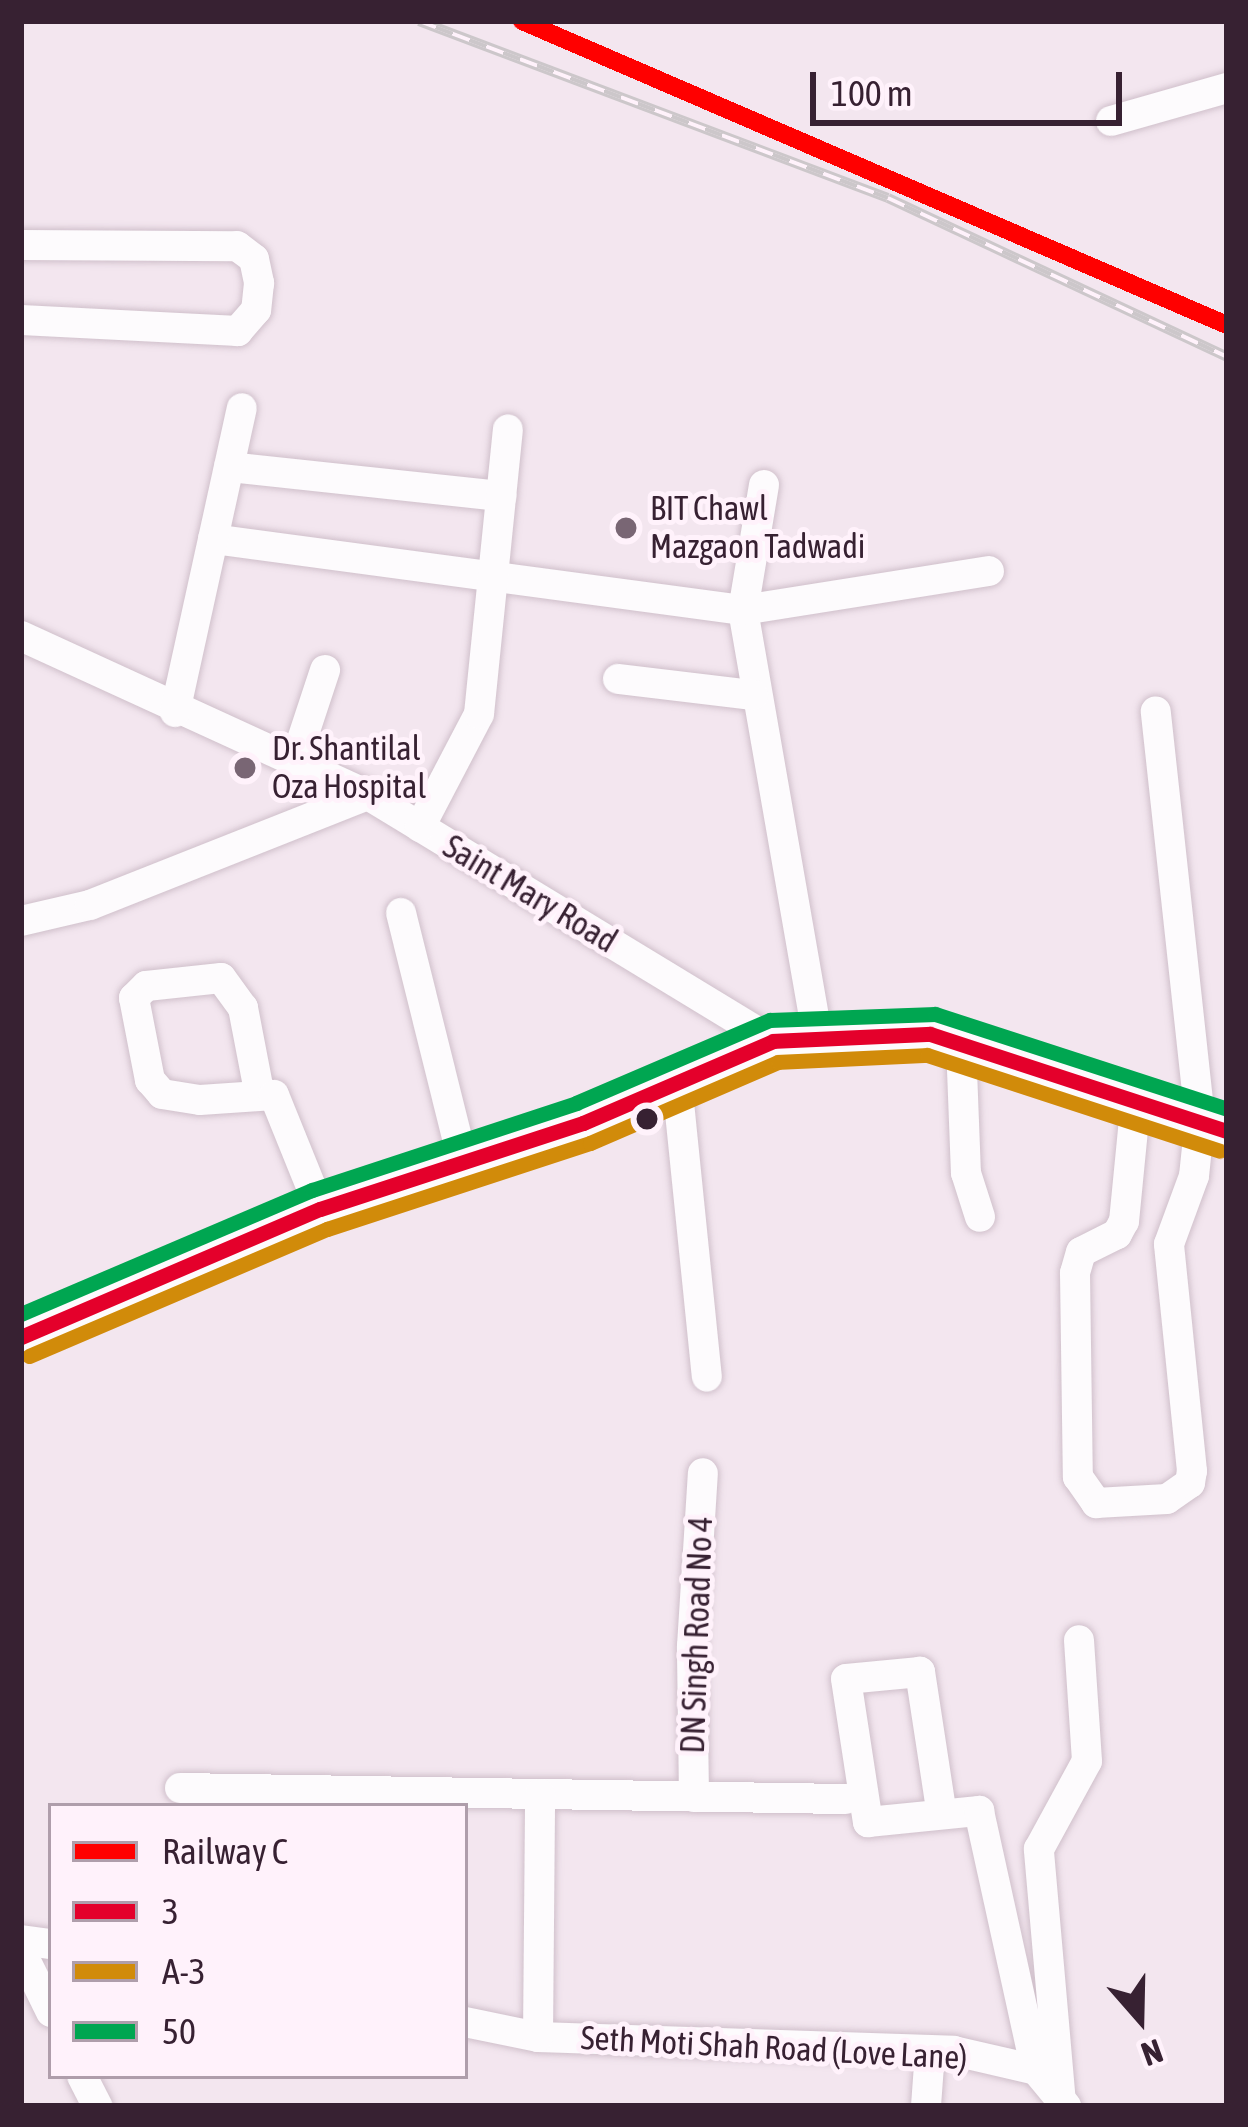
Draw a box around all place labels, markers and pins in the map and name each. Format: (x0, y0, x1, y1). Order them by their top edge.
place label: BIT Chawl Mazgaon Tadwadi (650, 489, 865, 567)
marker: BIT Chawl Mazgaon Tadwadi (613, 515, 639, 541)
place label: Dr. Shantilal Oza Hospital (272, 729, 426, 807)
marker: Dr. Shantilal Oza Hospital (229, 752, 261, 784)
unlabelled marker (636, 1108, 658, 1130)

